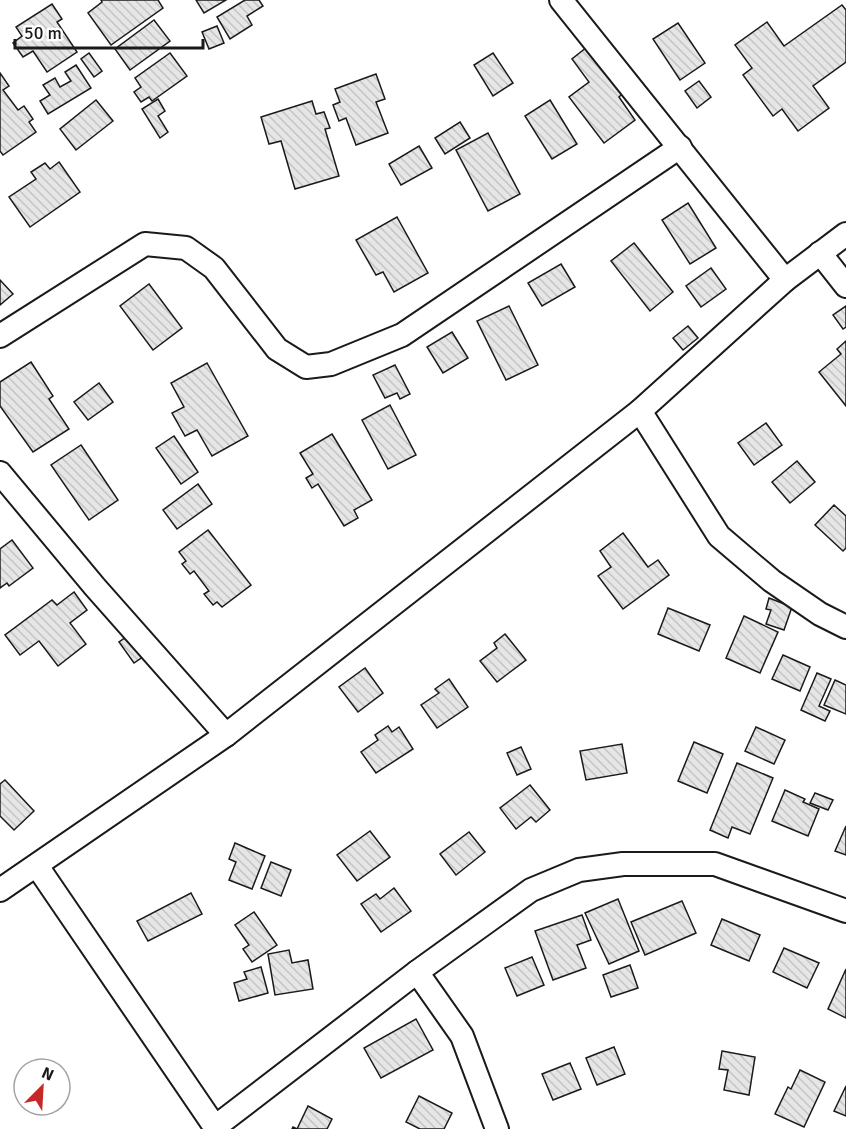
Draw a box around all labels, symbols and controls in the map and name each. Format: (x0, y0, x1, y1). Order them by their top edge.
scale bar (15, 12, 202, 50)
text: 50 m (24, 22, 62, 44)
north arrow (12, 1057, 72, 1117)
text: N (39, 1063, 57, 1086)

